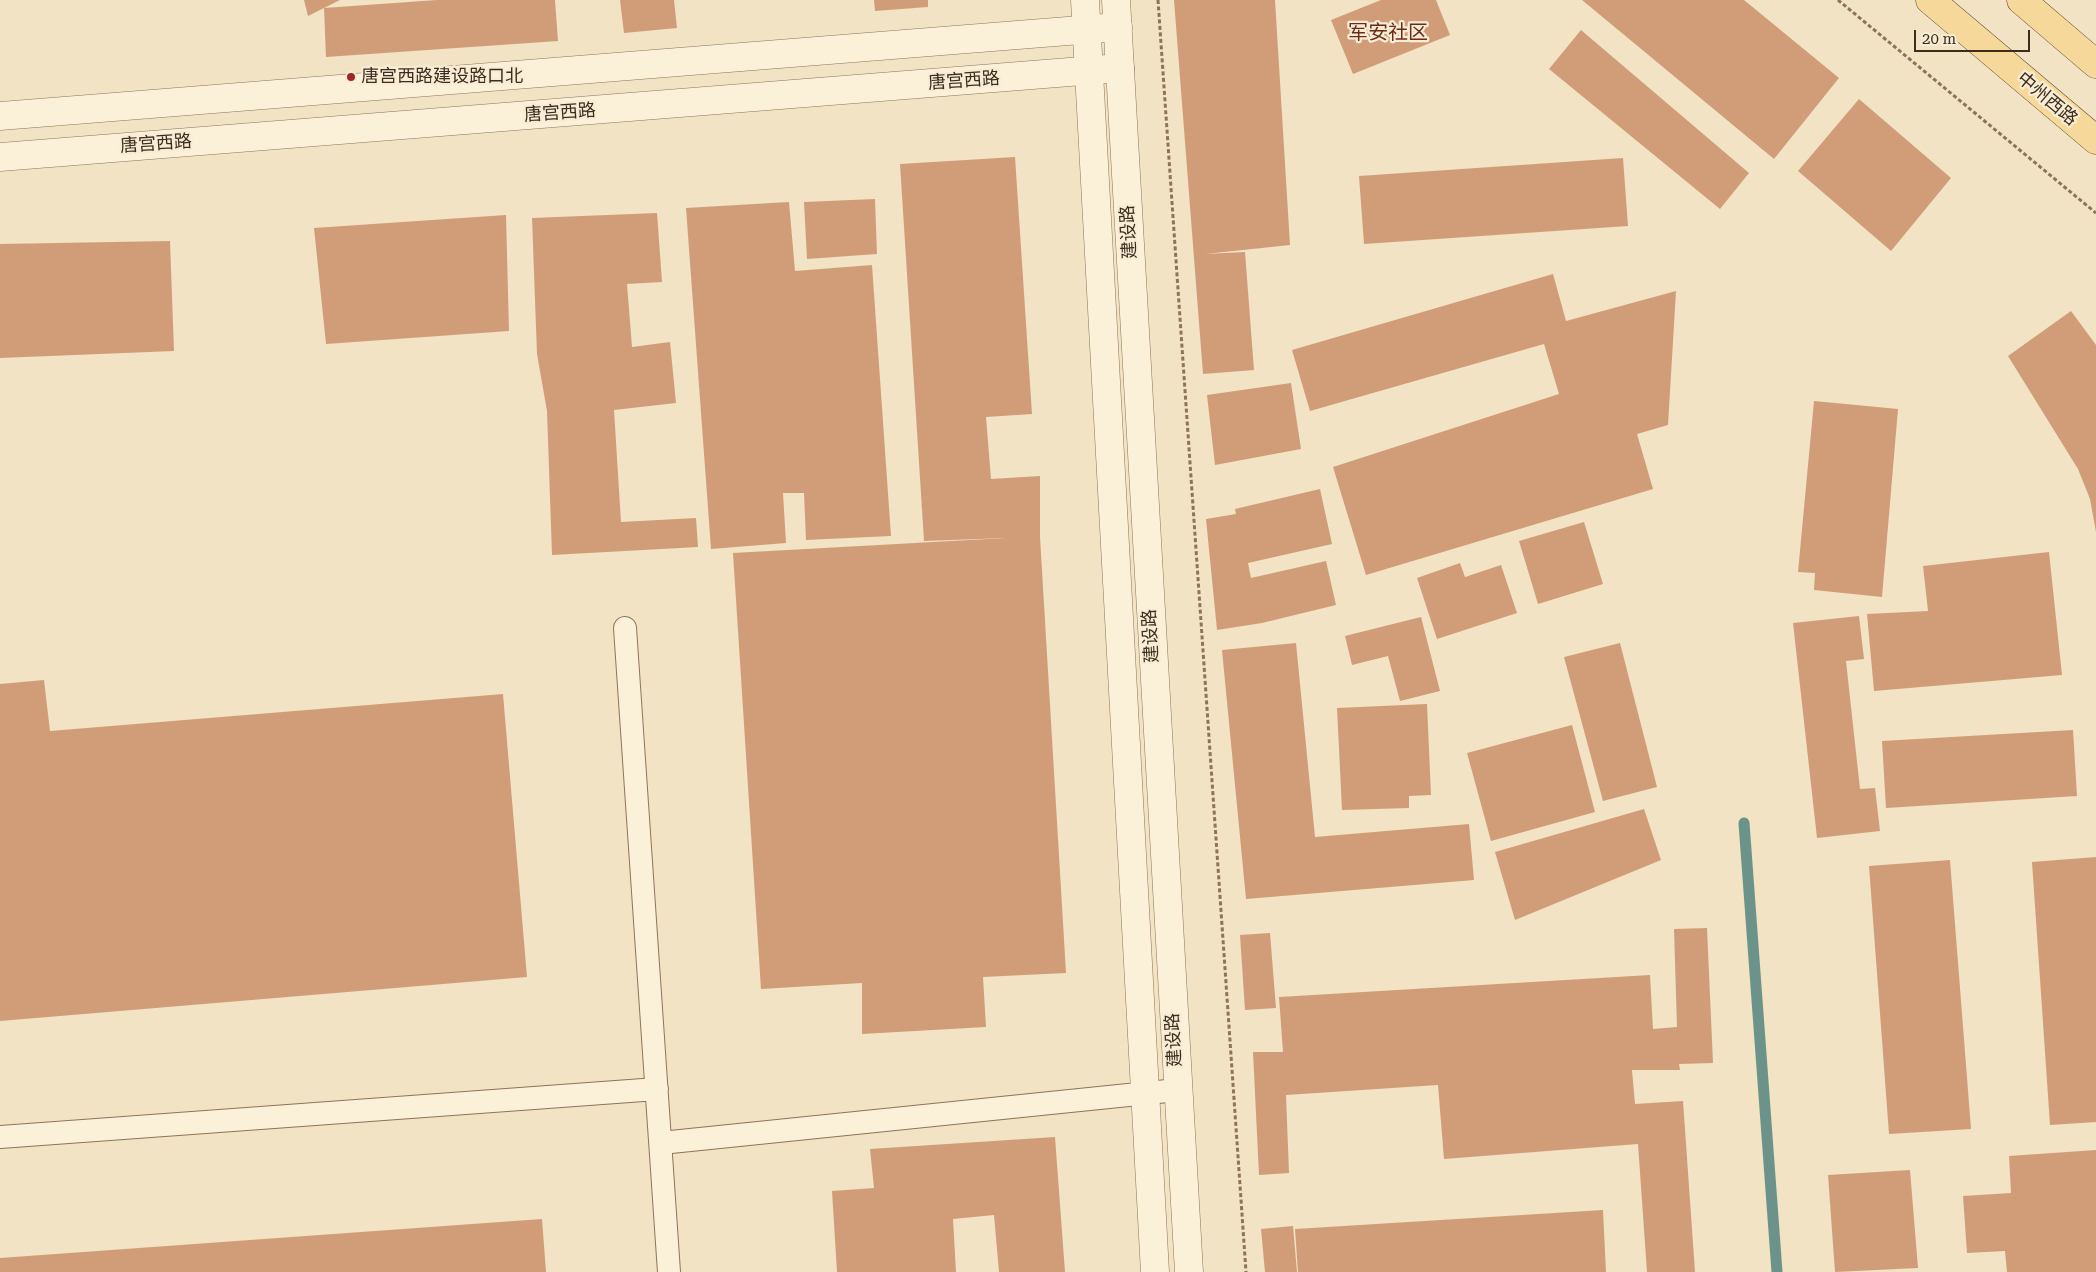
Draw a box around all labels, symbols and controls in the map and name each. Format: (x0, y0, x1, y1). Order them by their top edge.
scale bar (1916, 20, 2032, 52)
district label: 军安社区 (1348, 21, 1428, 45)
text: 20 m (1922, 30, 1956, 48)
place label: 唐宫西路建设路口北 (361, 66, 523, 88)
street label: 唐宫西路 (927, 68, 1001, 94)
street label: 中州西路 (2012, 68, 2082, 130)
marker: 唐宫西路建设路口北 (345, 71, 357, 83)
street label: 唐宫西路 (523, 100, 597, 126)
street label: 唐宫西路 (119, 131, 193, 157)
street label: 建设路 (1117, 204, 1141, 260)
street label: 建设路 (1139, 608, 1163, 664)
street label: 建设路 (1162, 1012, 1186, 1068)

